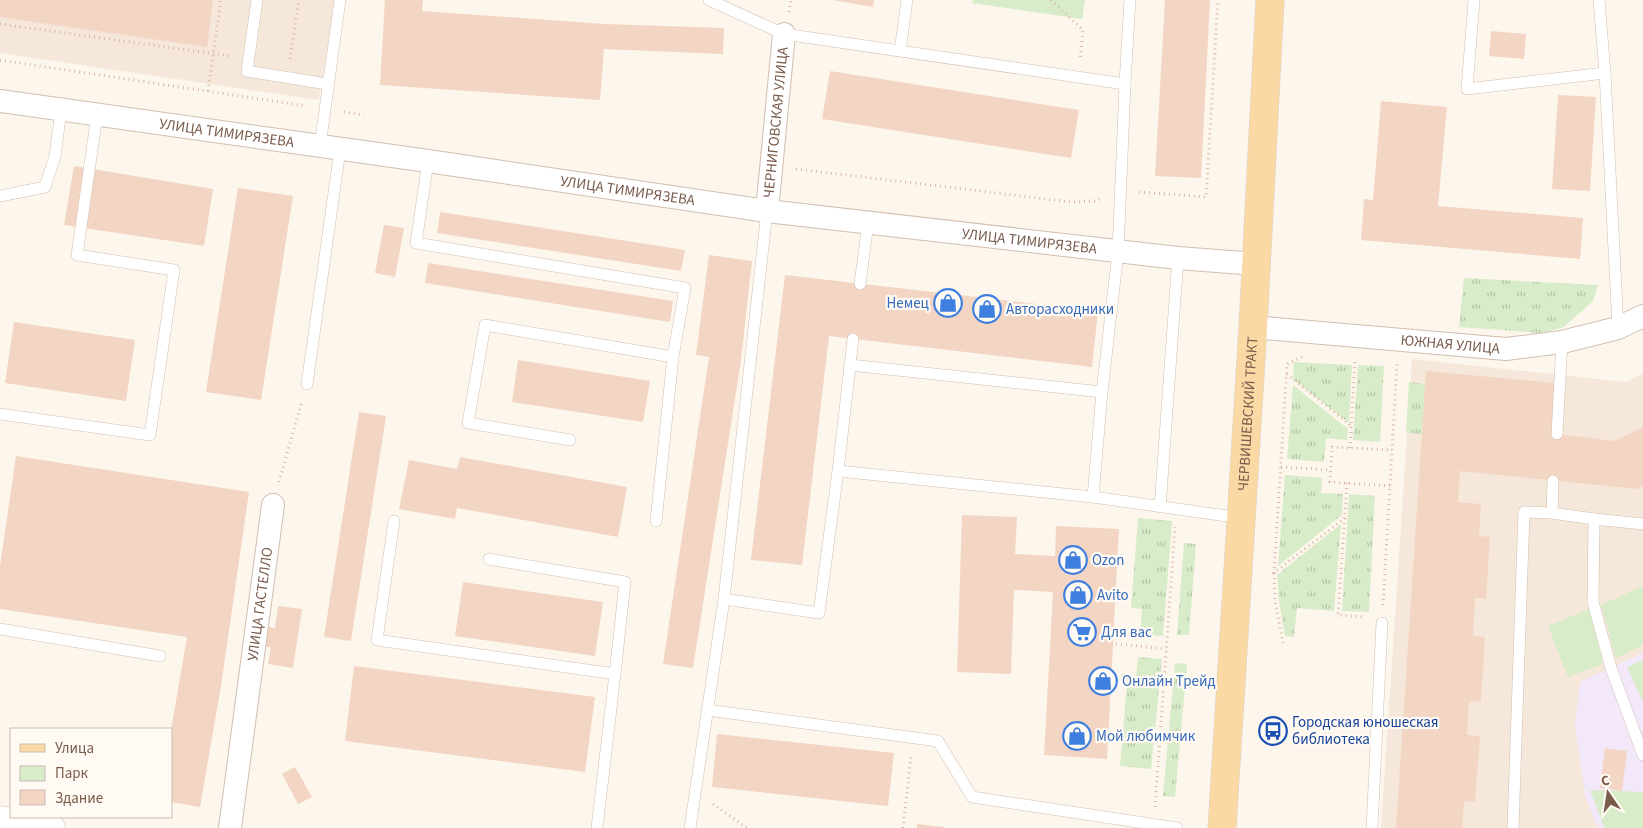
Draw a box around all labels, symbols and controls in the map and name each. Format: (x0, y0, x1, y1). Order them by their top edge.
street label: ЧЕРНИГОВСКАЯ УЛИЦА (758, 45, 793, 199)
street label: УЛИЦА ТИМИРЯЗЕВА (158, 113, 296, 153)
street label: УЛИЦА ТИМИРЯЗЕВА (559, 170, 697, 211)
street label: УЛИЦА ТИМИРЯЗЕВА (961, 223, 1099, 259)
shop icon: Немец (933, 288, 963, 318)
place label: Немец (886, 293, 930, 314)
shop icon: Авторасходники (972, 294, 1002, 324)
place label: Авторасходники (1006, 299, 1114, 320)
street label: ЮЖНАЯ УЛИЦА (1400, 329, 1502, 359)
street label: ЧЕРВИШЕВСКИЙ ТРАКТ (1232, 336, 1263, 492)
shop icon: Ozon (1058, 545, 1088, 575)
street label: УЛИЦА ГАСТЕЛЛО (242, 546, 278, 662)
place label: Ozon (1092, 550, 1124, 571)
shop icon: Avito (1063, 580, 1093, 610)
place label: Avito (1097, 585, 1129, 606)
supermarket icon: Для вас (1067, 617, 1097, 647)
place label: Для вас (1101, 622, 1152, 643)
shop icon: Онлайн Трейд (1088, 666, 1118, 696)
place label: Онлайн Трейд (1122, 671, 1215, 692)
place label: Городская юношеская библиотека (1292, 712, 1439, 750)
bus stop icon: Городская юношеская библиотека (1258, 716, 1288, 746)
shop icon: Мой любимчик (1062, 721, 1092, 751)
place label: Мой любимчик (1096, 726, 1196, 747)
legend (10, 728, 172, 818)
text: Улица (55, 738, 94, 759)
text: Парк (55, 763, 89, 784)
north arrow (1583, 768, 1633, 818)
text: С (1599, 771, 1612, 792)
text: Здание (55, 788, 103, 809)

